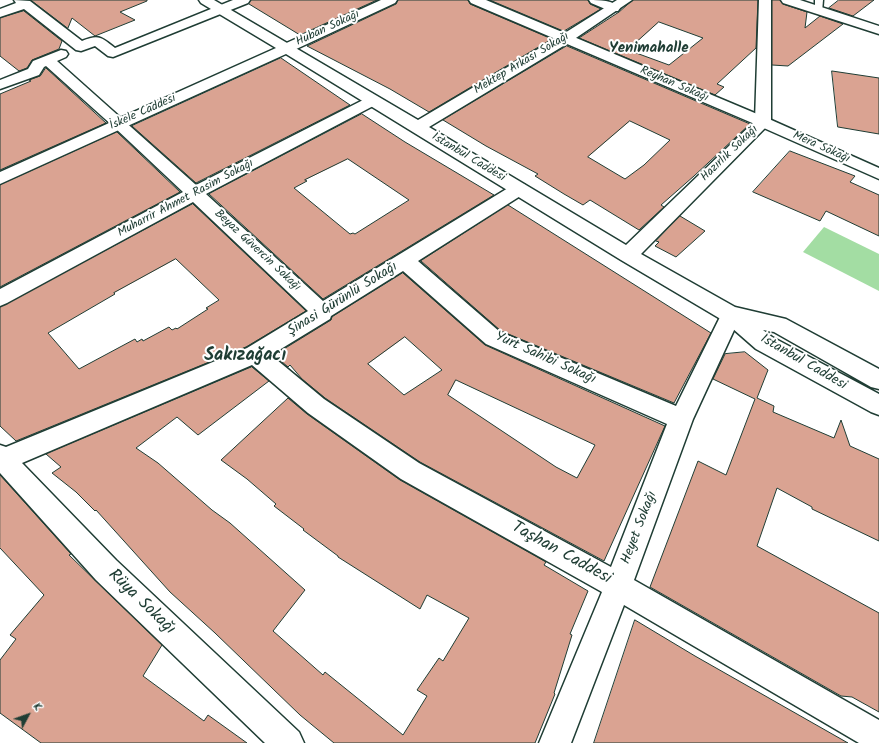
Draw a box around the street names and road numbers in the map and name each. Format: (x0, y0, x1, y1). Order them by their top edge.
street label: Huban Sokağı (294, 8, 362, 50)
street label: Mektep Arkası Sokağı (472, 30, 572, 98)
street label: Reyhan Sokağı (638, 64, 710, 106)
street label: İskele Caddesi (108, 92, 178, 134)
street label: Hazırlık Sokağı (698, 123, 762, 185)
street label: Mera Sokağı (790, 129, 852, 167)
street label: İstanbul Caddesi (429, 130, 507, 186)
street label: Muharrir Ahmet Rasim Sokağı (116, 157, 256, 241)
street label: Beyaz Güvercin Sokağı (211, 207, 303, 295)
street label: Şinasi Gürünlü Sokağı (285, 259, 401, 341)
street label: Yurt Sahibi Sokağı (492, 329, 598, 389)
street label: İstanbul Caddesi (757, 331, 849, 395)
street label: Heyet Sokağı (618, 489, 662, 567)
street label: Taşhan Caddesi (507, 518, 615, 590)
street label: Rüya Sokağı (103, 566, 179, 640)

